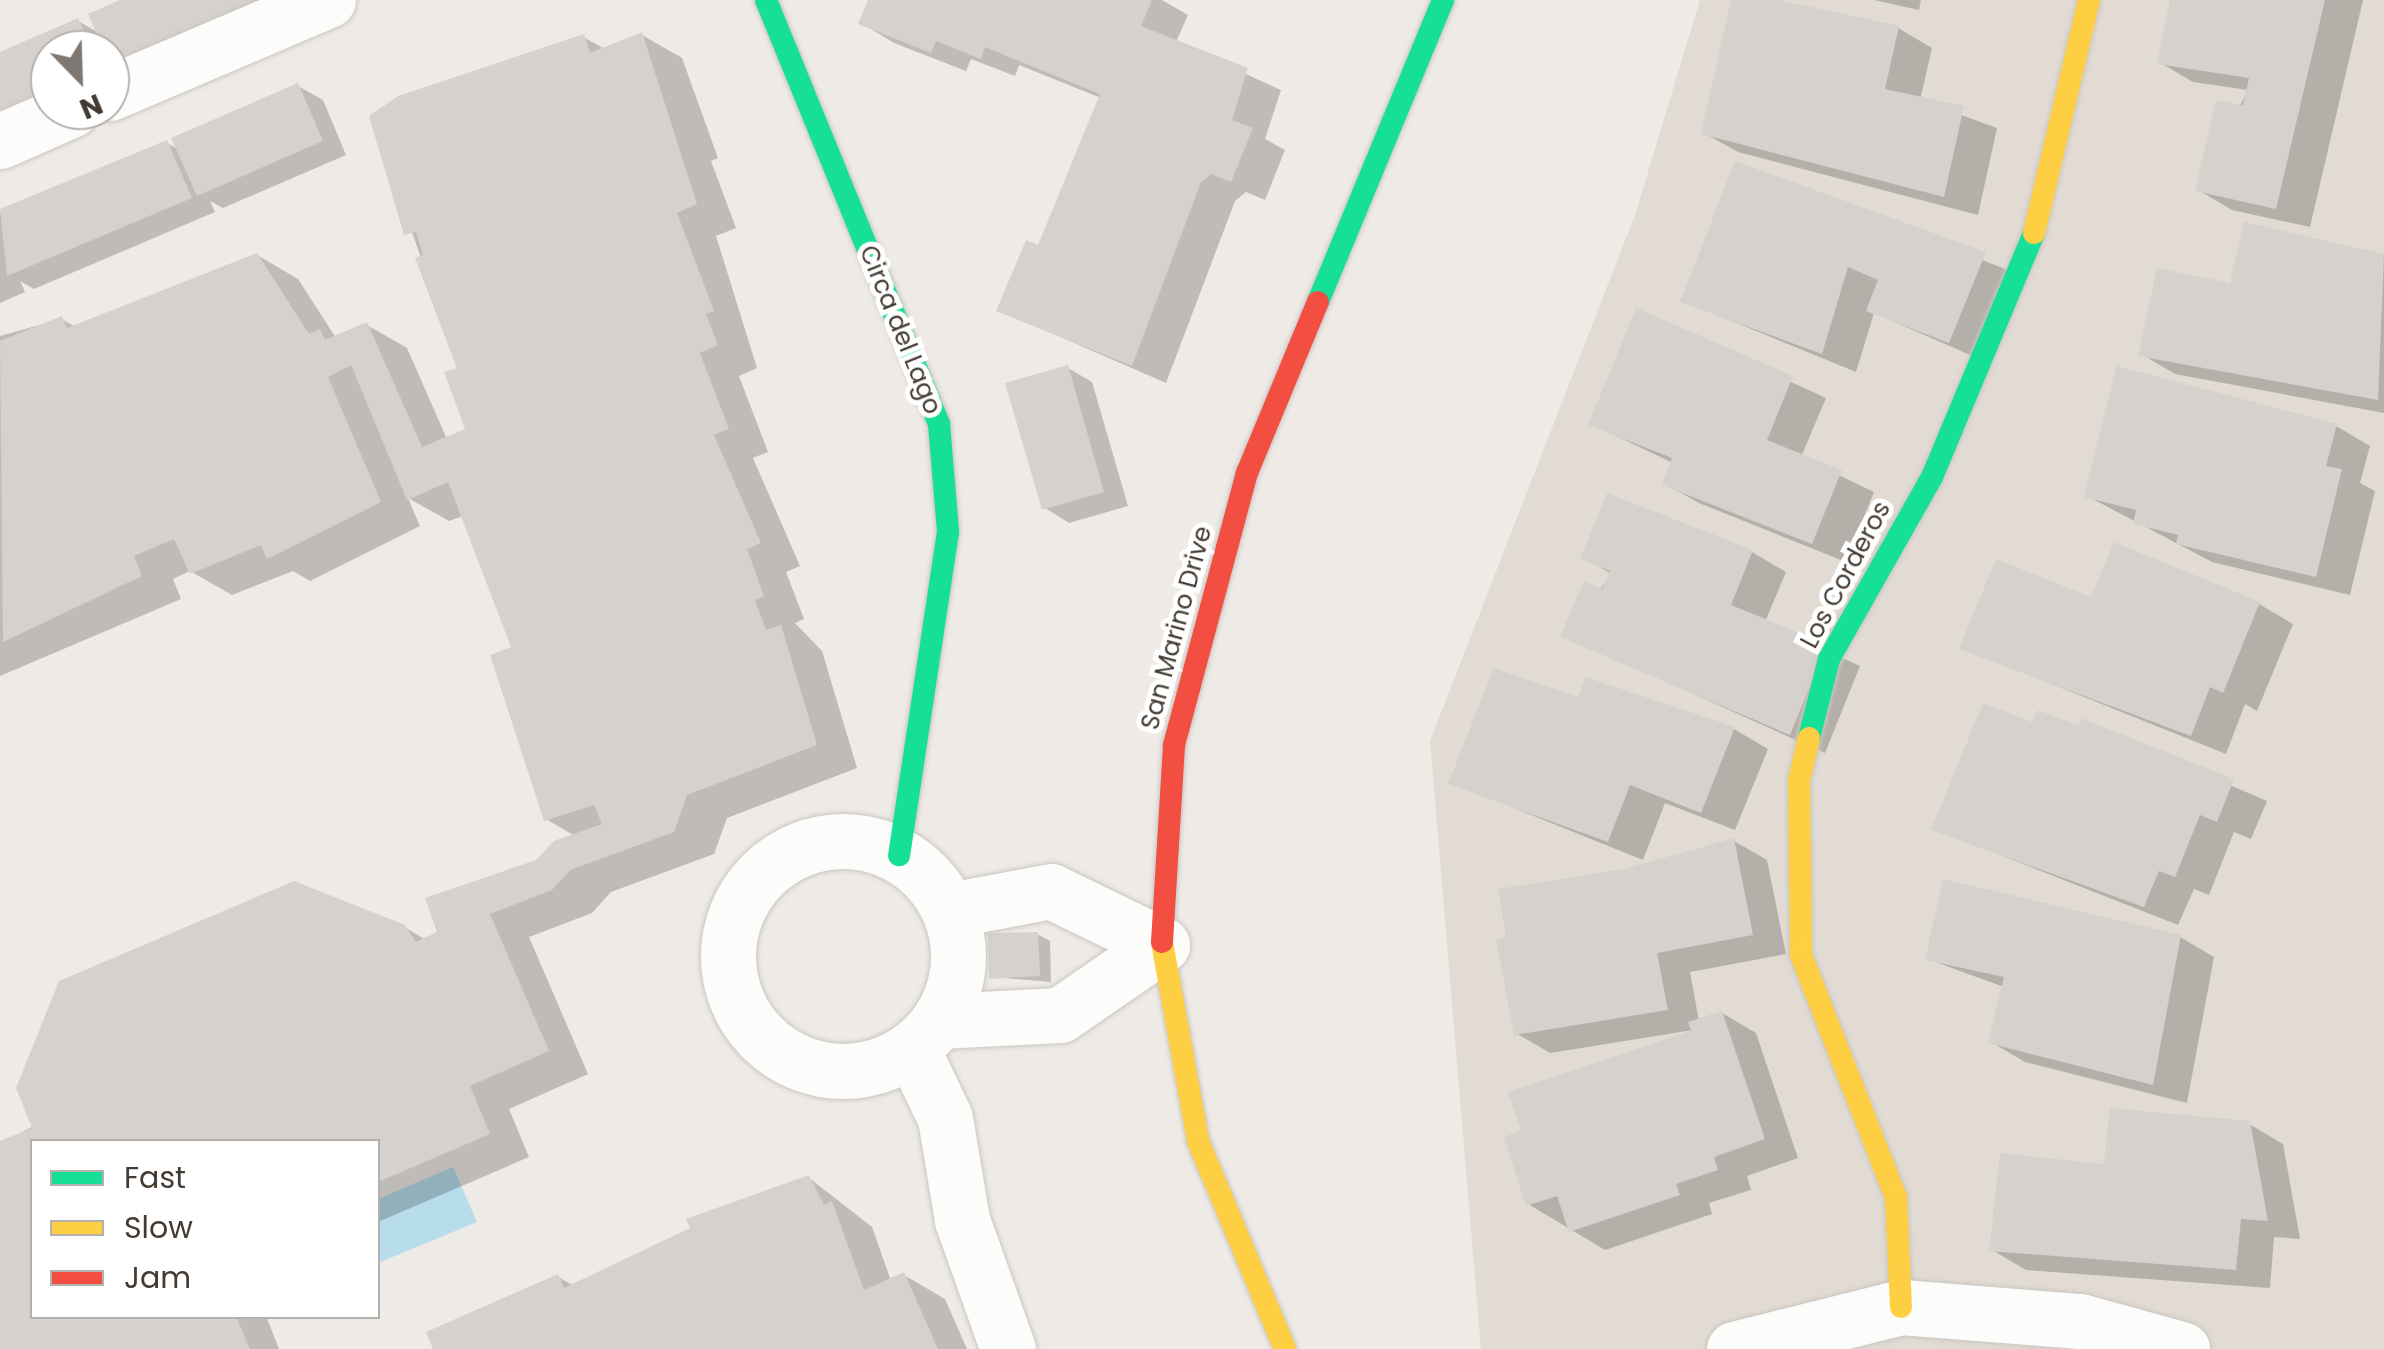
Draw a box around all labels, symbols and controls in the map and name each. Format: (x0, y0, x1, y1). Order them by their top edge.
north arrow (30, 30, 130, 130)
text: N (74, 84, 108, 128)
street label: Circa del Lago (852, 241, 948, 419)
street label: Los Corderos (1795, 496, 1897, 654)
street label: San Marino Drive (1135, 523, 1219, 733)
legend (30, 1139, 380, 1319)
text: Fast (124, 1156, 186, 1199)
text: Slow (124, 1206, 193, 1249)
text: Jam (124, 1256, 191, 1299)

